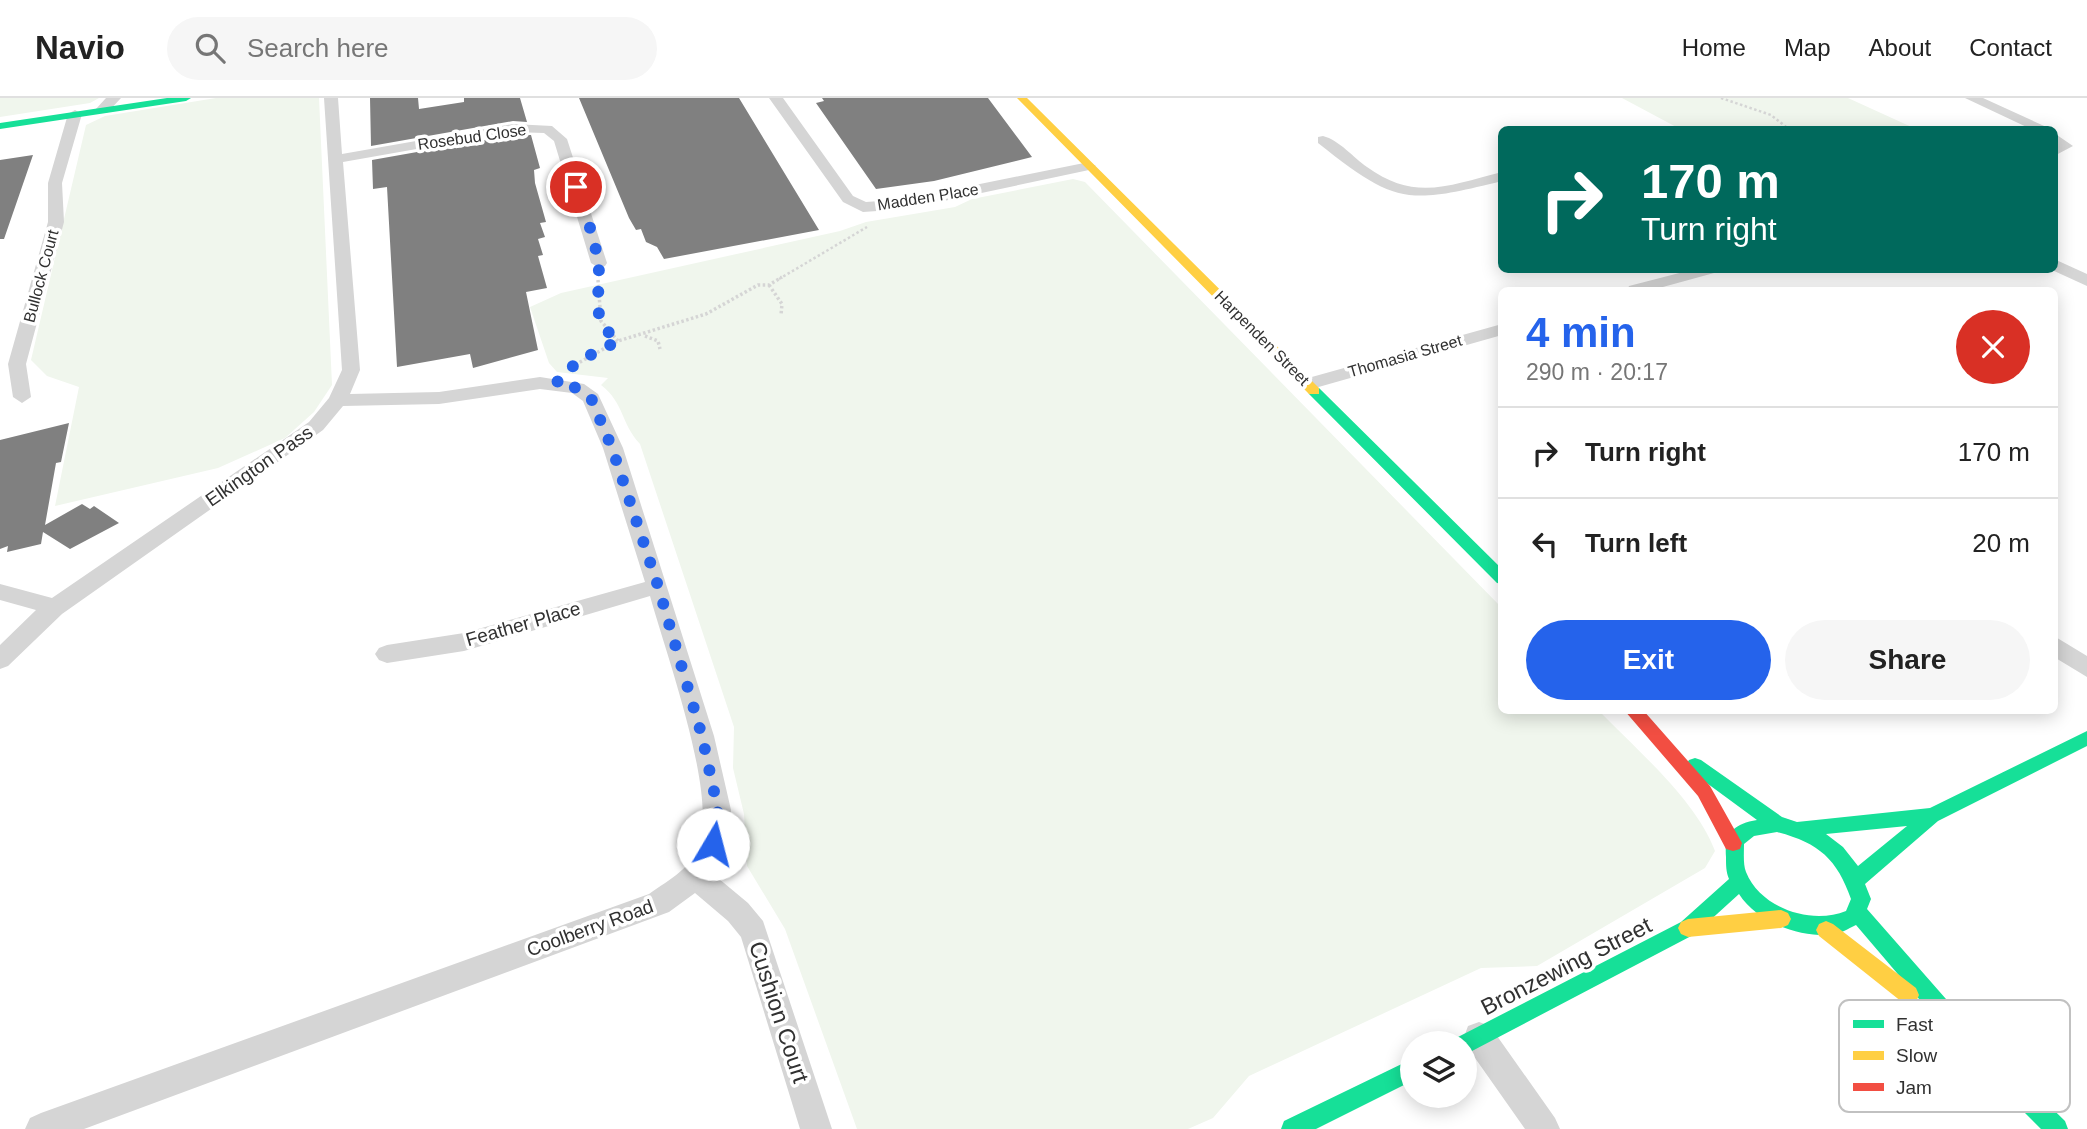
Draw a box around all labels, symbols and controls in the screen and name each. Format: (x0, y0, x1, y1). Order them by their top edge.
search box (167, 17, 657, 80)
text: Navio (35, 29, 125, 66)
icon: search (191, 29, 229, 67)
text: Search here (247, 33, 389, 63)
text: Home (1682, 34, 1746, 61)
text: Map (1784, 34, 1831, 61)
text: About (1869, 34, 1931, 61)
text: Contact (1969, 34, 2052, 61)
street label: Rosebud Close (417, 121, 527, 153)
icon: right (1526, 154, 1617, 245)
text: 170 m (1641, 154, 1780, 208)
pin (546, 157, 606, 217)
icon: arrive (557, 168, 595, 206)
street label: Madden Place (876, 181, 980, 213)
text: Turn right (1641, 211, 1777, 247)
street label: Bullock Court (20, 227, 62, 324)
street label: Harpenden Street (1211, 287, 1313, 389)
text: 4 min (1526, 309, 1636, 356)
button: close (1956, 310, 2030, 384)
street label: Thomasia Street (1346, 331, 1464, 380)
text: 290 m · 20:17 (1526, 359, 1668, 385)
street label: Elkington Pass (201, 421, 317, 511)
icon: right (1526, 434, 1564, 472)
text: Turn right (1585, 437, 1706, 467)
text: 170 m (1958, 437, 2030, 467)
icon: left (1526, 525, 1564, 563)
text: Turn left (1585, 528, 1687, 558)
text: 20 m (1972, 528, 2030, 558)
street label: Feather Place (463, 598, 583, 650)
button: Exit (1526, 620, 1771, 700)
button: Share (1785, 620, 2030, 700)
position arrow (676, 807, 750, 881)
street label: Coolberry Road (524, 895, 656, 961)
street label: Bronzewing Street (1476, 911, 1656, 1020)
street label: Cushion Court (744, 938, 814, 1087)
legend (1839, 1000, 2070, 1112)
text: Fast (1896, 1014, 1934, 1035)
map controls (1400, 1031, 1477, 1108)
button: layers (1400, 1031, 1477, 1108)
text: Slow (1896, 1045, 1937, 1066)
text: Jam (1896, 1077, 1932, 1098)

